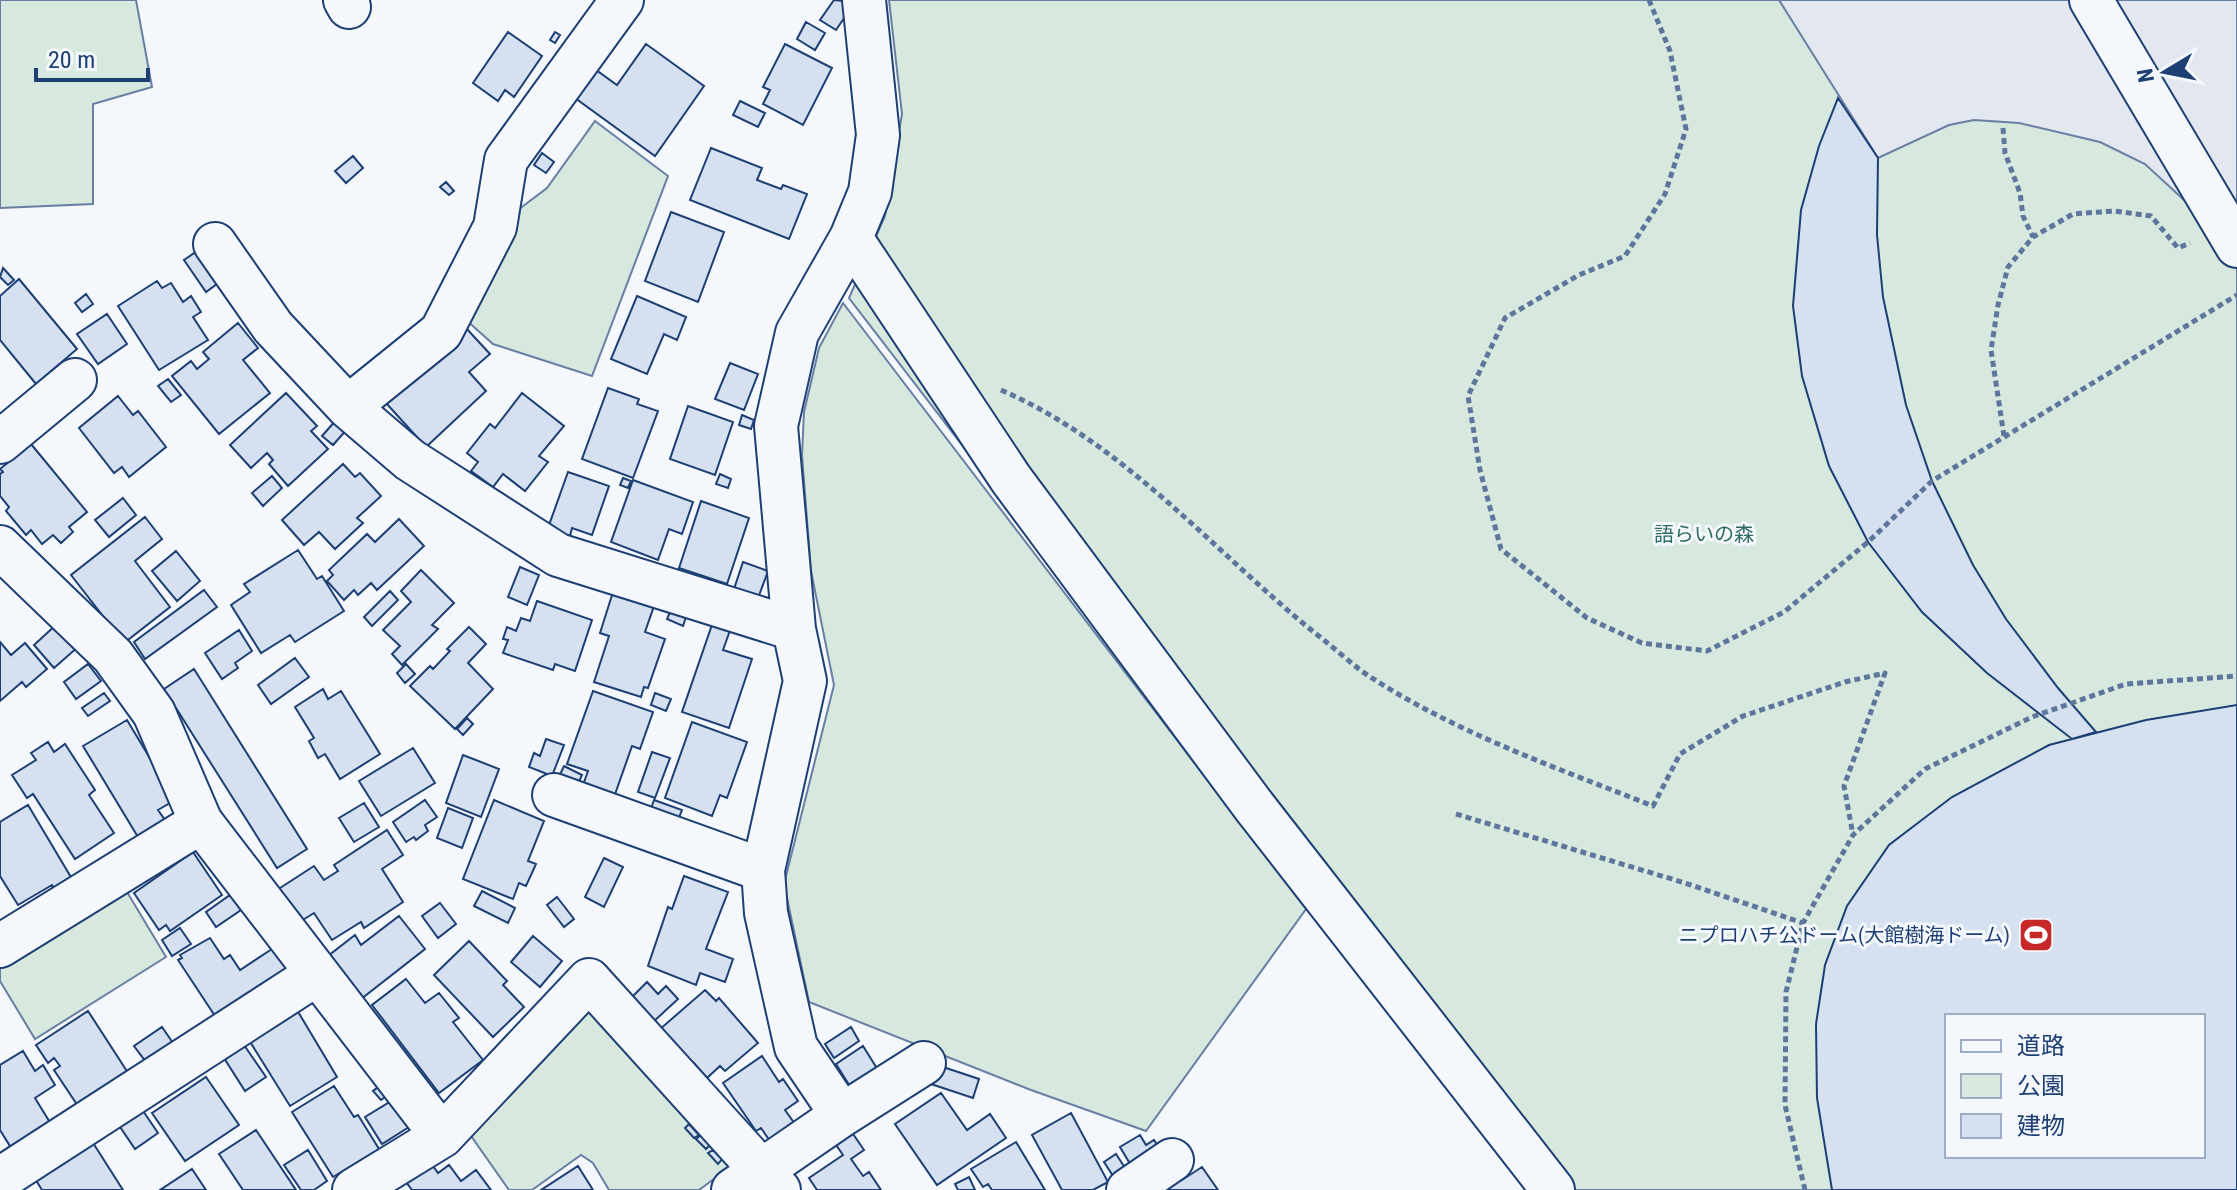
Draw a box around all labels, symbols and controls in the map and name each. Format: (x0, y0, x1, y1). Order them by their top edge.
scale bar (36, 32, 148, 82)
north arrow (2125, 32, 2205, 112)
text: 20 m (48, 46, 95, 74)
text: N (2132, 67, 2159, 84)
park label: 語らいの森 (1654, 522, 1754, 546)
sports icon: ニプロハチ公ドーム(大館樹海ドーム) (2017, 916, 2055, 954)
place label: ニプロハチ公ドーム(大館樹海ドーム) (1679, 923, 2010, 947)
legend (1945, 1014, 2205, 1158)
text: 道路 (2017, 1032, 2065, 1060)
text: 公園 (2017, 1072, 2065, 1100)
text: 建物 (2017, 1112, 2065, 1140)

